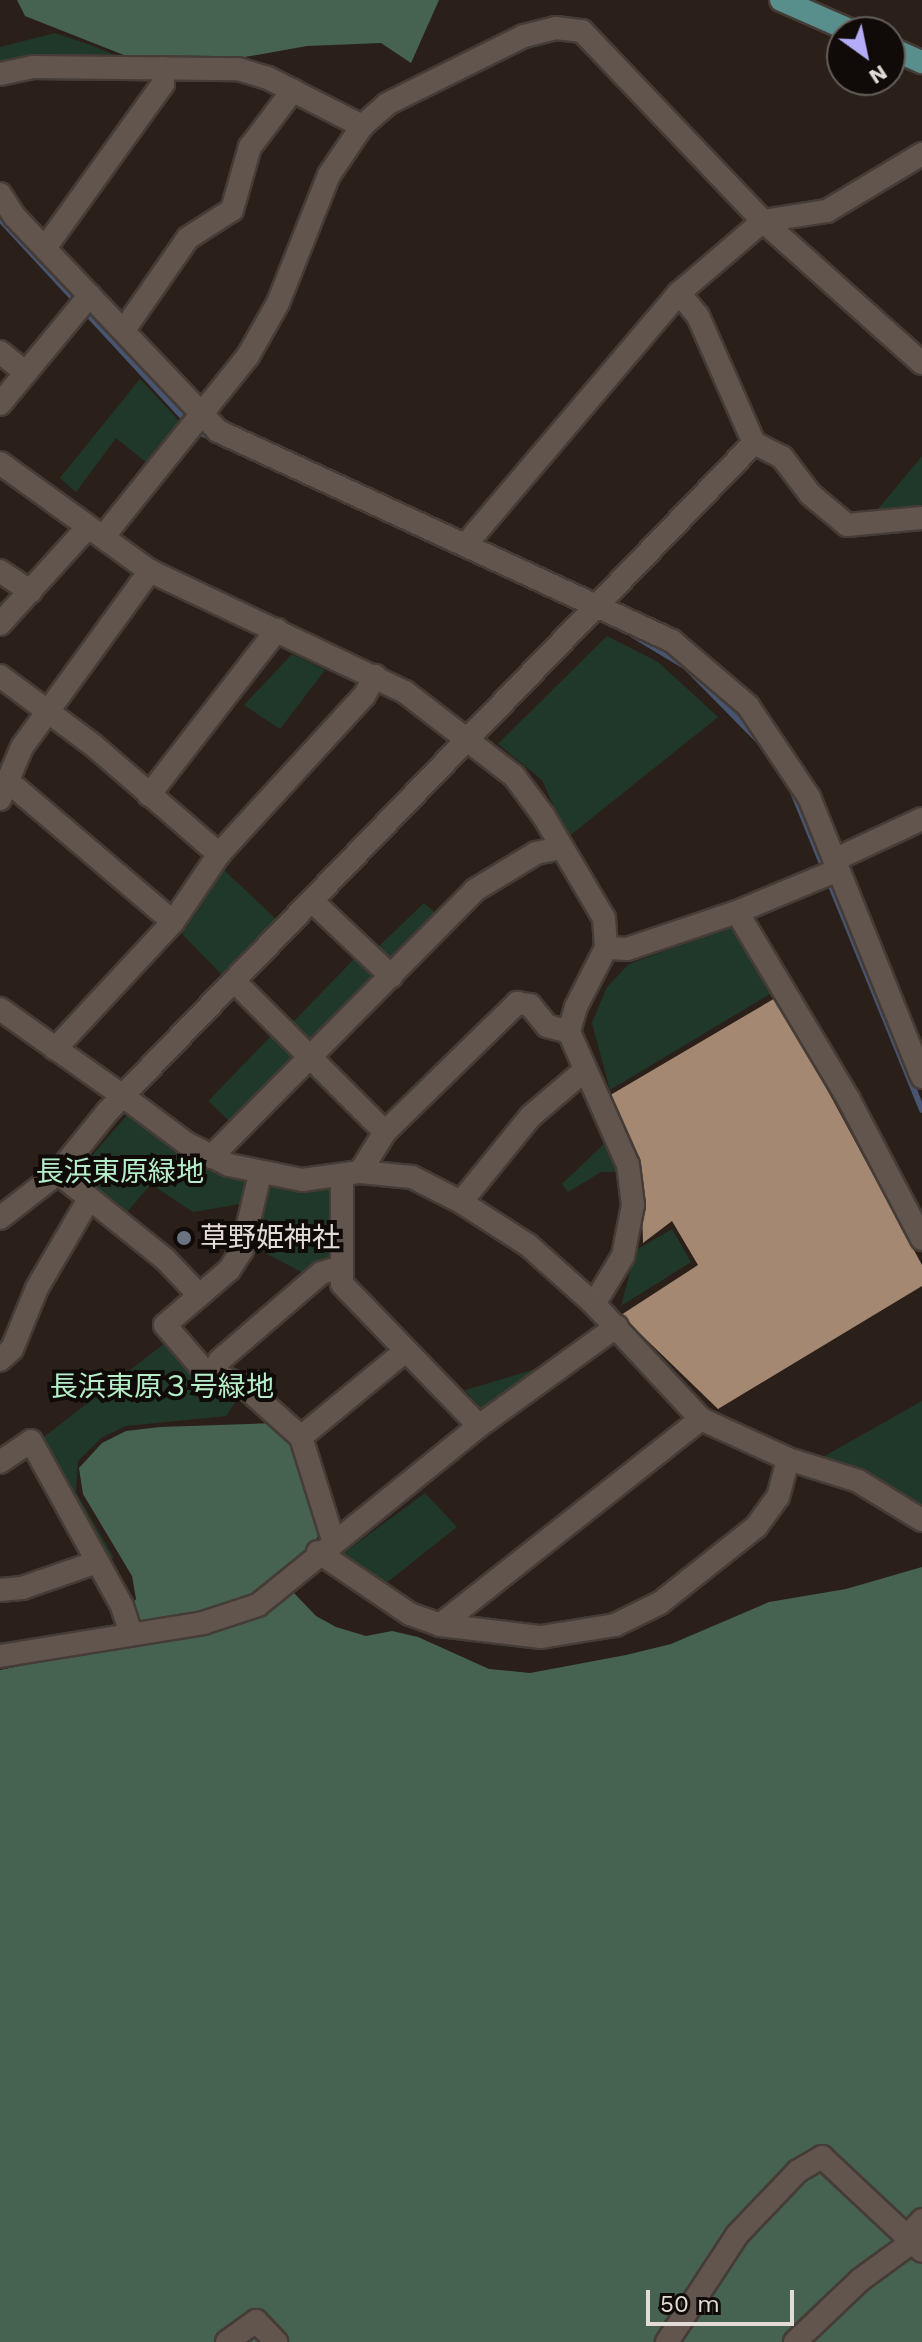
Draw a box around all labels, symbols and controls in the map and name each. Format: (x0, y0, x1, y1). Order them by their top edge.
north arrow (826, 16, 906, 96)
text: N (865, 60, 892, 90)
park label: 長浜東原緑地 (36, 1155, 204, 1189)
place label: 草野姫神社 (200, 1221, 340, 1255)
marker: 草野姫神社 (175, 1229, 193, 1247)
park label: 長浜東原３号緑地 (50, 1370, 274, 1404)
scale bar (650, 2274, 798, 2324)
text: 50 m (660, 2290, 720, 2318)

